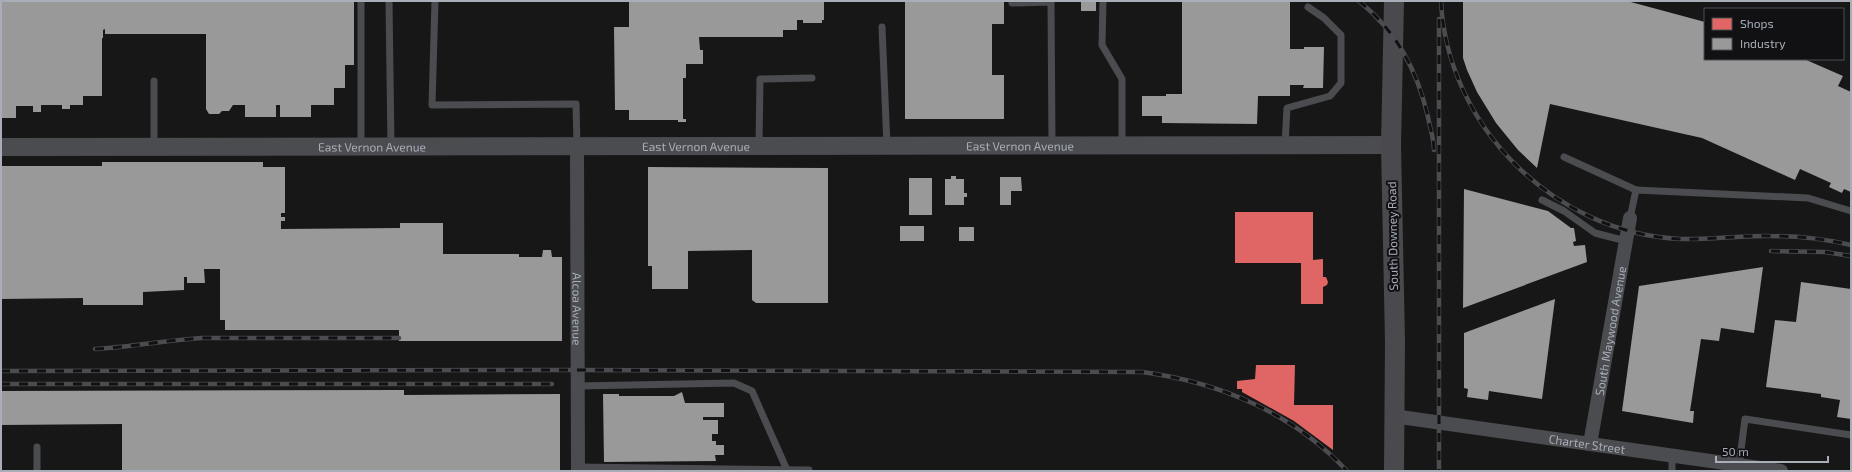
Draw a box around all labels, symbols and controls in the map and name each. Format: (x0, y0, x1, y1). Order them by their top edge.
legend (1704, 8, 1844, 60)
text: Shops (1740, 16, 1774, 30)
text: Industry (1740, 36, 1786, 50)
street label: East Vernon Avenue (966, 138, 1074, 153)
street label: East Vernon Avenue (318, 139, 426, 154)
street label: East Vernon Avenue (642, 139, 750, 153)
street label: South Downey Road (1384, 181, 1400, 291)
street label: South Maywood Avenue (1592, 265, 1628, 397)
street label: Alcoa Avenue (570, 273, 585, 345)
street label: Charter Street (1548, 431, 1627, 456)
scale bar (1716, 438, 1828, 464)
text: 50 m (1722, 444, 1749, 458)

